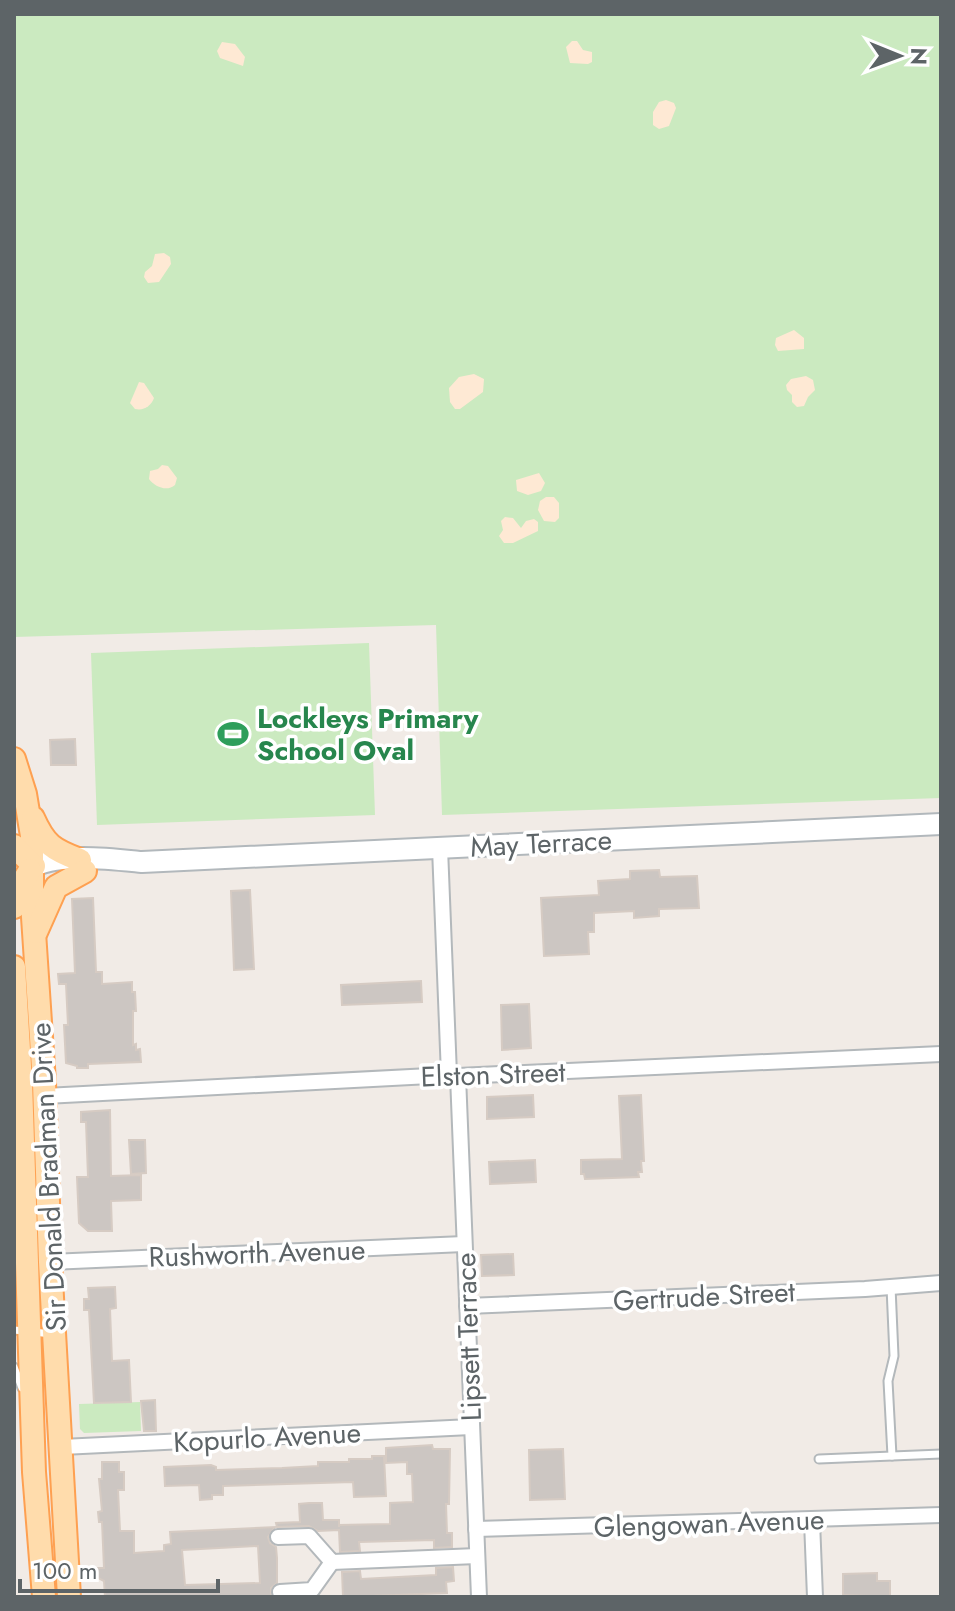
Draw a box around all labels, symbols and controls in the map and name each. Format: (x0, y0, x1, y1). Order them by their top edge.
north arrow (859, 16, 939, 96)
text: N (903, 47, 935, 65)
place label: Lockleys Primary School Oval (257, 698, 479, 771)
sports icon: Lockleys Primary School Oval (216, 717, 250, 751)
street label: May Terrace (469, 819, 613, 868)
street label: Sir Donald Bradman Drive (20, 1021, 77, 1332)
street label: Elston Street (420, 1051, 566, 1098)
street label: Rushworth Avenue (148, 1229, 366, 1278)
street label: Lipsett Terrace (445, 1252, 492, 1422)
street label: Gertrude Street (612, 1271, 796, 1322)
street label: Kopurlo Avenue (172, 1412, 362, 1463)
street label: Glengowan Avenue (593, 1499, 825, 1548)
scale bar (20, 1543, 218, 1593)
text: 100 m (32, 1553, 98, 1588)

